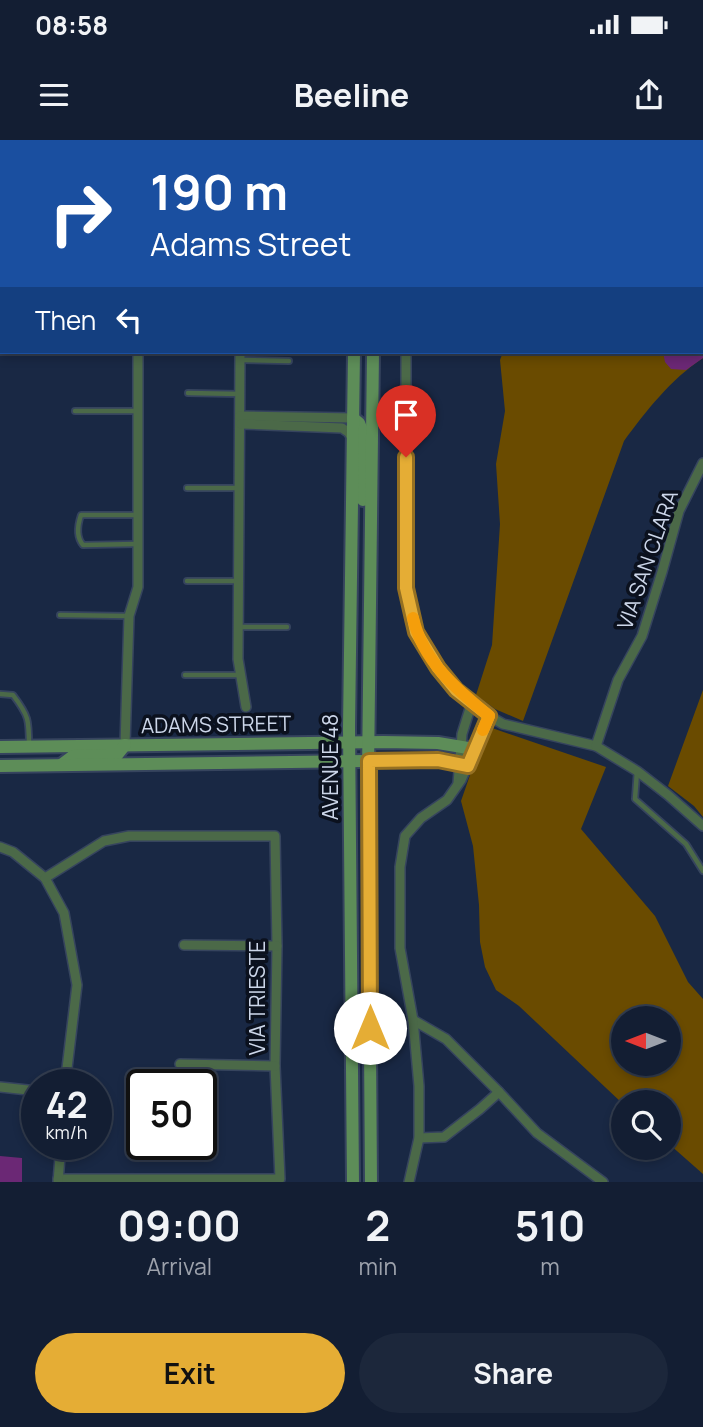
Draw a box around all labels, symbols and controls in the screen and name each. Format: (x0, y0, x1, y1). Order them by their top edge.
text: 08:58 (35, 7, 108, 43)
text: Beeline (294, 73, 409, 117)
icon: menu (35, 76, 73, 114)
icon: share (630, 76, 668, 114)
text: 190 m (150, 158, 288, 225)
icon: right (35, 168, 126, 259)
text: Adams Street (150, 222, 351, 266)
icon: left (110, 301, 148, 339)
text: Then (35, 302, 96, 338)
pin (376, 385, 436, 457)
icon: arrive (387, 396, 425, 434)
street label: VIA SAN CLARA (610, 486, 684, 633)
street label: ADAMS STREET (141, 709, 292, 739)
street label: AVENUE 48 (316, 714, 344, 820)
street label: VIA TRIESTE (243, 941, 271, 1055)
position arrow (333, 991, 407, 1065)
north arrow (611, 1006, 681, 1076)
map controls (611, 1006, 681, 1160)
speed limit sign: 50 (126, 1069, 217, 1160)
text: 42 (45, 1081, 88, 1129)
button: search (611, 1090, 681, 1160)
text: km/h (46, 1120, 87, 1144)
text: 09:00 (118, 1196, 241, 1254)
text: 2 (365, 1196, 390, 1254)
text: 510 (515, 1196, 585, 1254)
text: Arrival (146, 1250, 212, 1282)
text: min (359, 1250, 397, 1282)
text: m (540, 1250, 560, 1282)
button: Exit (35, 1333, 345, 1413)
button: Share (359, 1333, 668, 1413)

